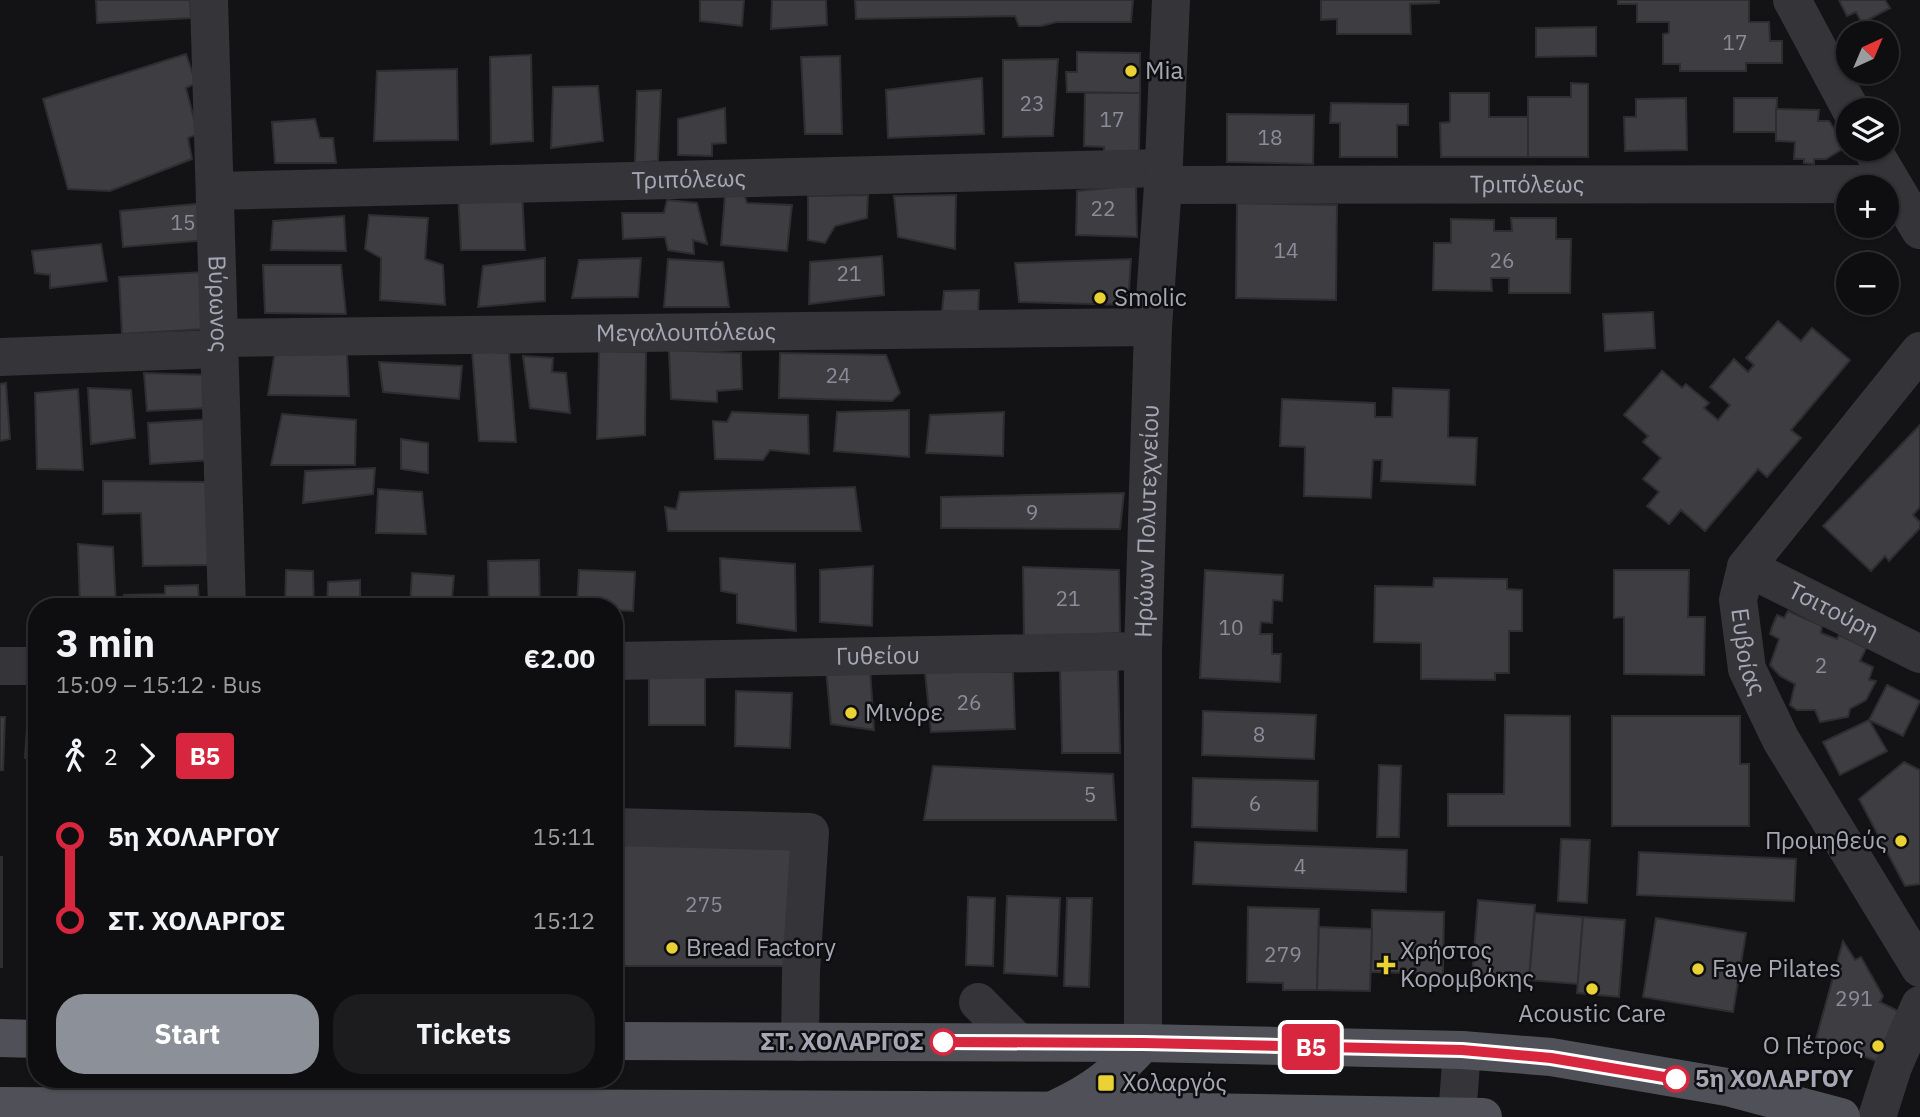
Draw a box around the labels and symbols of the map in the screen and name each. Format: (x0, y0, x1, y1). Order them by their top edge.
north arrow (1836, 21, 1899, 84)
house number: 17 (1722, 28, 1748, 56)
place label: Mia (1145, 54, 1183, 86)
marker: Mia (1123, 63, 1139, 79)
house number: 23 (1019, 89, 1045, 117)
house number: 17 (1099, 105, 1125, 133)
house number: 18 (1257, 123, 1283, 151)
street label: Τριπόλεως (631, 161, 746, 196)
street label: Τριπόλεως (1470, 167, 1584, 200)
house number: 22 (1090, 194, 1116, 222)
house number: 15 (170, 208, 196, 236)
house number: 14 (1273, 236, 1299, 264)
house number: 26 (1489, 246, 1515, 274)
street label: Βύρωνος (202, 255, 236, 353)
house number: 21 (836, 259, 862, 287)
place label: Smolic (1114, 281, 1187, 313)
marker: Smolic (1092, 290, 1108, 306)
street label: Μεγαλουπόλεως (596, 314, 776, 349)
house number: 24 (825, 361, 851, 389)
street label: Ηρώων Πολυτεχνείου (1126, 404, 1166, 638)
house number: 9 (1026, 498, 1038, 526)
street label: Τσιτούρη (1783, 574, 1885, 646)
house number: 21 (1055, 584, 1081, 612)
street label: Ευβοίας (1724, 606, 1774, 700)
house number: 10 (1218, 613, 1244, 641)
street label: Γυθείου (836, 638, 920, 672)
house number: 2 (1815, 651, 1827, 679)
house number: 26 (956, 688, 982, 716)
place label: Μινόρε (865, 696, 943, 728)
marker: Μινόρε (843, 705, 859, 721)
house number: 8 (1253, 720, 1265, 748)
house number: 5 (1084, 780, 1096, 808)
house number: 6 (1249, 789, 1261, 817)
place label: Προμηθεύς (1765, 824, 1887, 856)
marker: Προμηθεύς (1893, 833, 1909, 849)
house number: 4 (1294, 852, 1306, 880)
house number: 275 (685, 890, 723, 918)
place label: Bread Factory (686, 931, 836, 963)
place label: Χρήστος Κορομβόκης (1400, 934, 1534, 994)
marker: Bread Factory (664, 940, 680, 956)
house number: 279 (1264, 940, 1302, 968)
place label: Faye Pilates (1712, 952, 1841, 984)
marker: Χρήστος Κορομβόκης (1378, 957, 1394, 973)
marker: Faye Pilates (1690, 961, 1706, 977)
marker: Acoustic Care (1584, 981, 1600, 997)
house number: 291 (1835, 984, 1873, 1012)
place label: Acoustic Care (1518, 997, 1666, 1029)
line badge: Β5 (1280, 1024, 1342, 1070)
place label: ΣΤ. ΧΟΛΑΡΓΟΣ (760, 1025, 924, 1057)
marker: ΣΤ. ΧΟΛΑΡΓΟΣ (930, 1029, 956, 1055)
place label: Ο Πέτρος (1763, 1029, 1864, 1061)
marker: Ο Πέτρος (1870, 1038, 1886, 1054)
place label: 5η ΧΟΛΑΡΓΟΥ (1695, 1062, 1854, 1094)
place label: Χολαργός (1122, 1066, 1227, 1098)
marker: 5η ΧΟΛΑΡΓΟΥ (1663, 1066, 1689, 1092)
marker: Χολαργός (1096, 1073, 1116, 1093)

